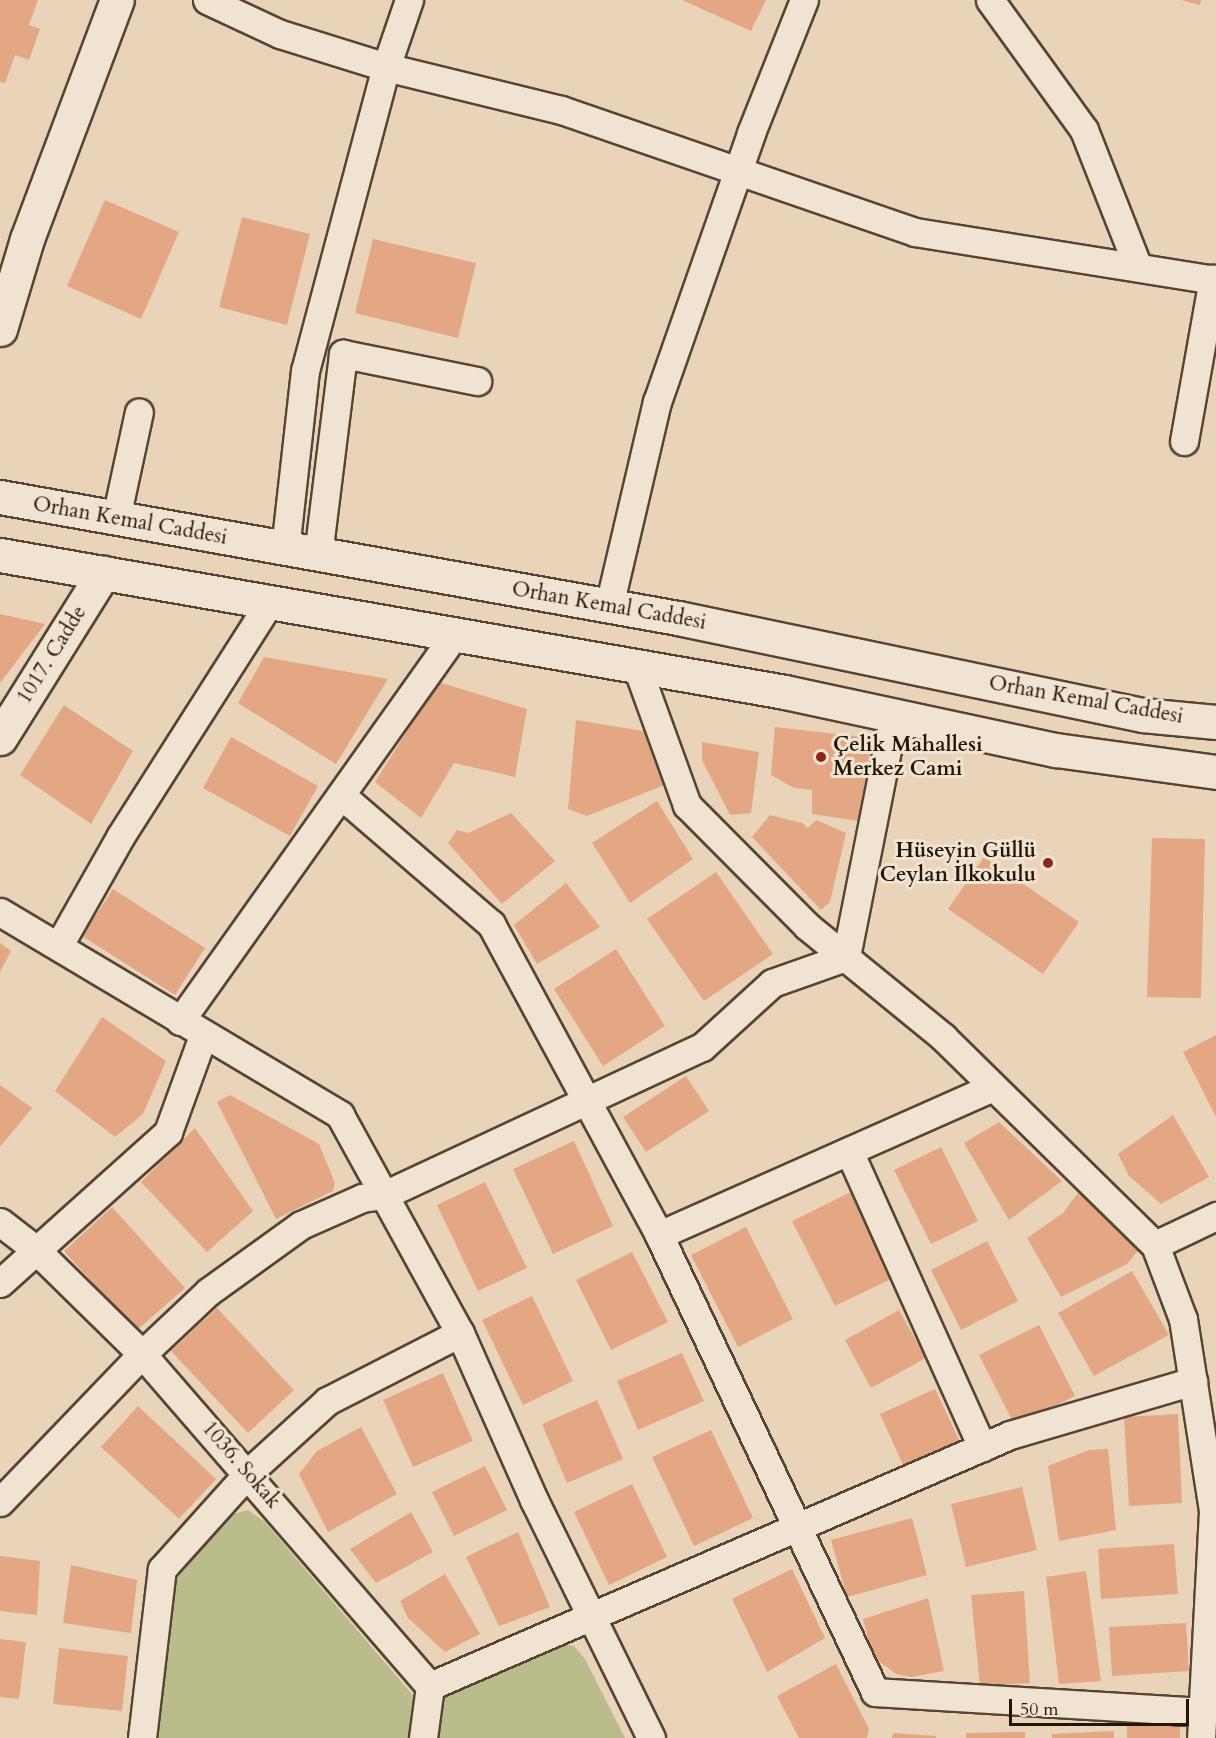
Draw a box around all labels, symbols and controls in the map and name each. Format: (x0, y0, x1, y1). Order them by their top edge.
street label: Orhan Kemal Caddesi (31, 491, 229, 551)
street label: Orhan Kemal Caddesi (510, 576, 708, 636)
street label: 1017. Cadde (12, 601, 92, 709)
street label: Orhan Kemal Caddesi (987, 670, 1185, 730)
place label: Çelik Mahallesi Merkez Cami (833, 732, 983, 782)
marker: Çelik Mahallesi Merkez Cami (814, 750, 828, 764)
place label: Hüseyin Güllü Ceylan İlkokulu (880, 838, 1036, 888)
marker: Hüseyin Güllü Ceylan İlkokulu (1041, 856, 1055, 870)
street label: 1036. Sokak (196, 1416, 286, 1514)
scale bar (1012, 1687, 1192, 1725)
text: 50 m (1020, 1697, 1059, 1722)

